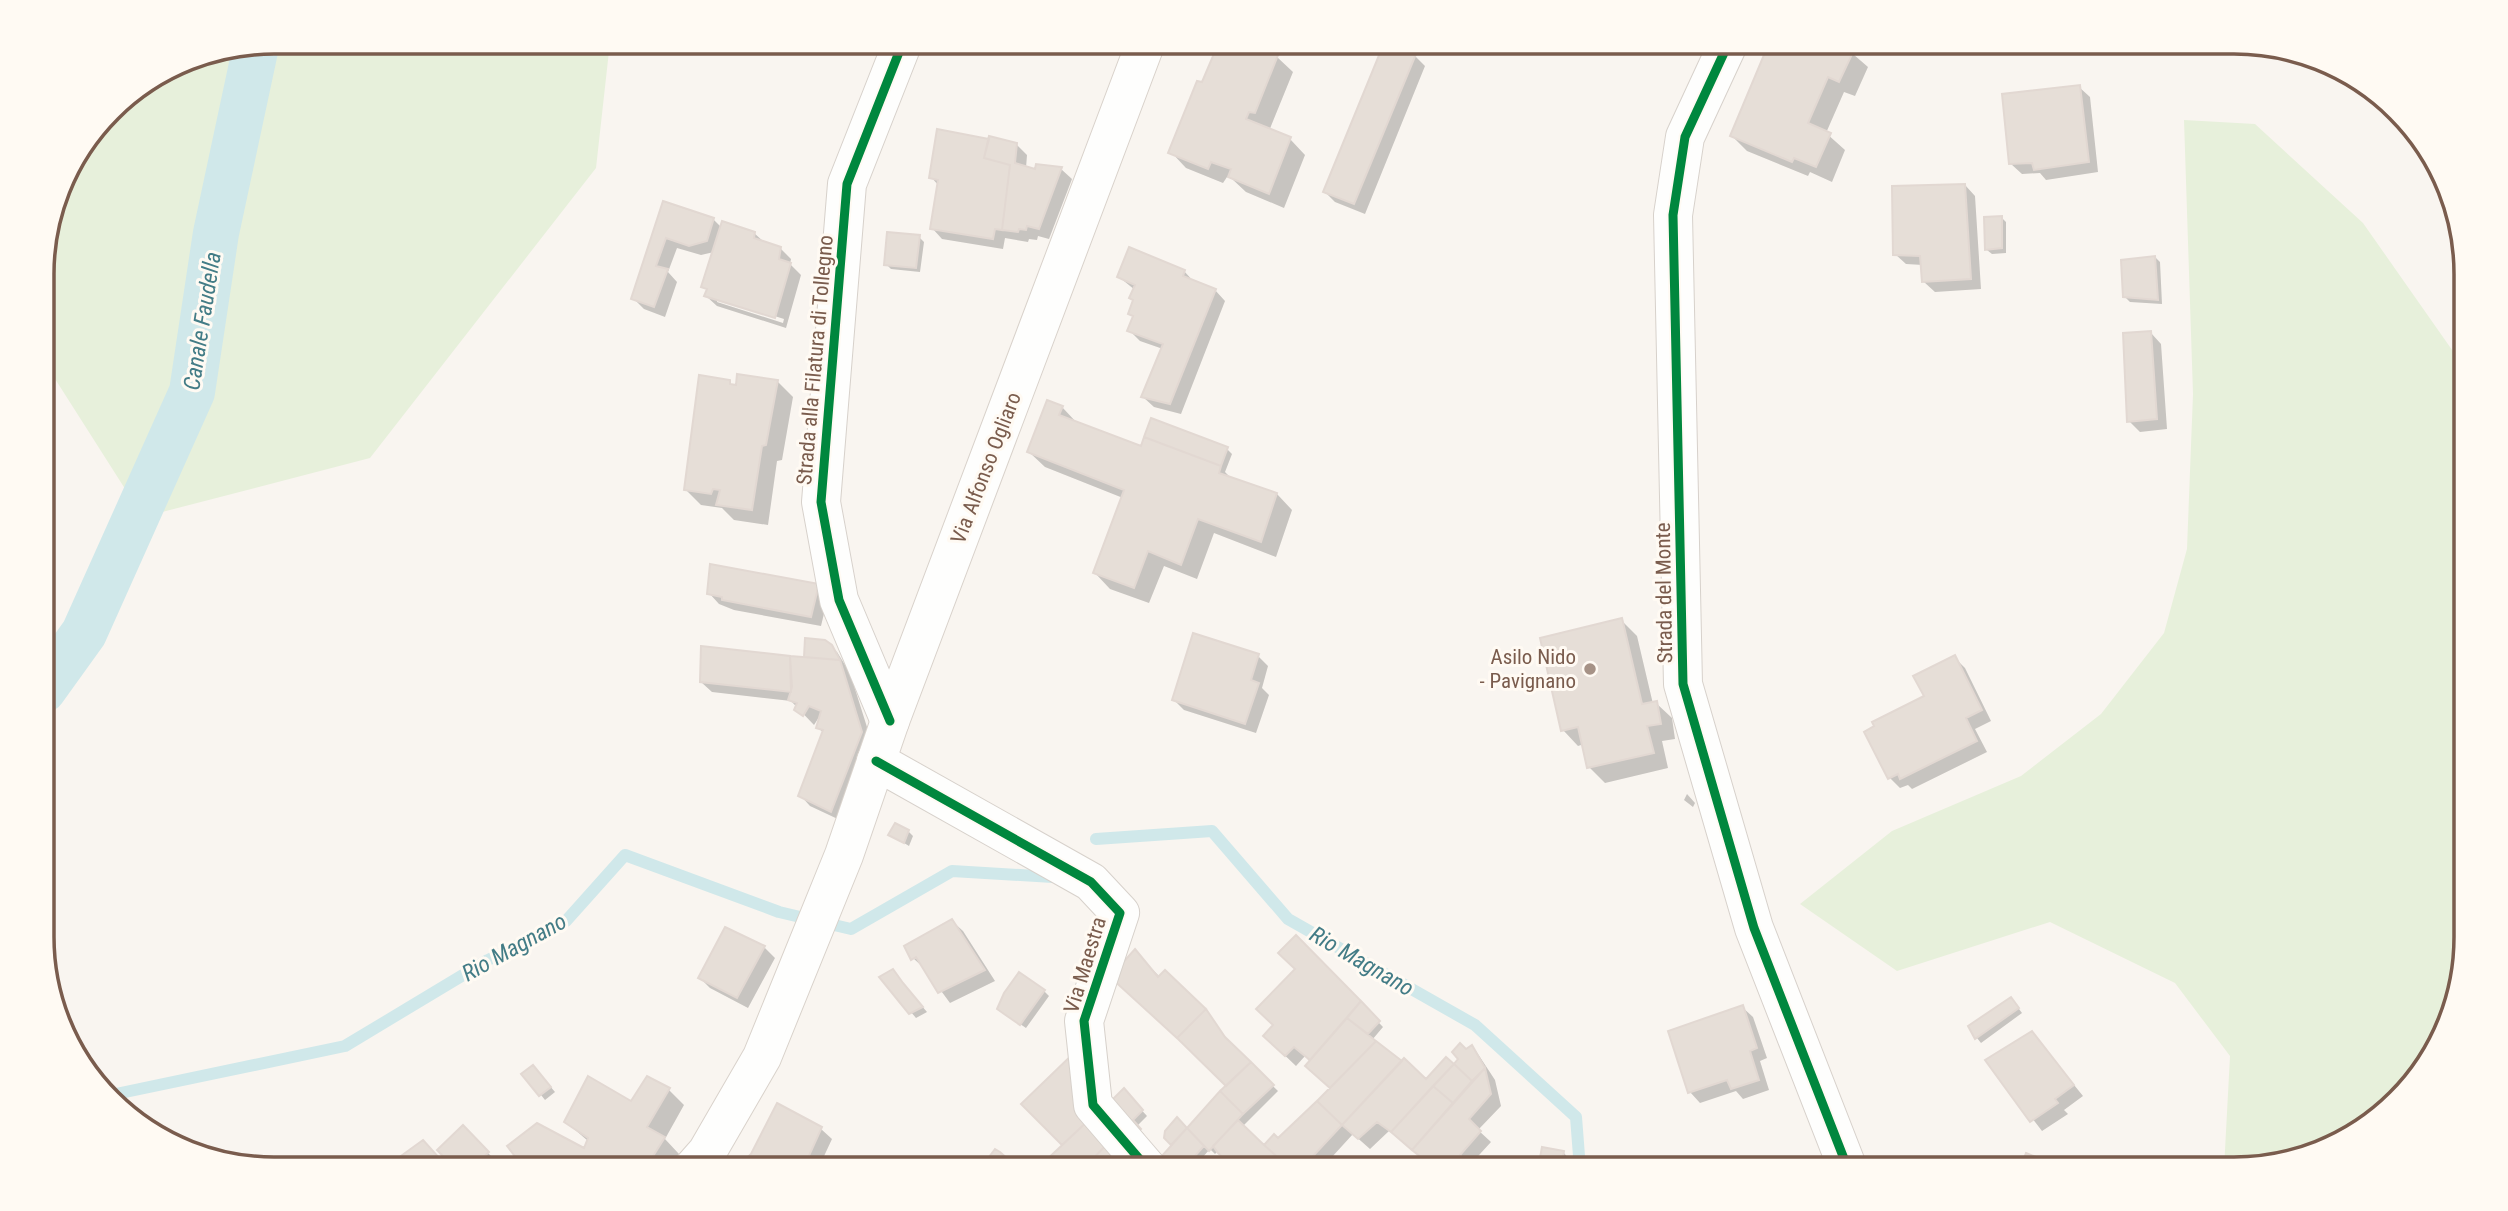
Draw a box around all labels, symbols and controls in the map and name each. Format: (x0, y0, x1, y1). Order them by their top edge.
street label: Strada alla Filatura di Tollegno (792, 234, 838, 486)
water label: Canale Faudella (178, 250, 227, 392)
street label: Via Alfonso Ogliaro (946, 389, 1026, 547)
street label: Strada del Monte (1651, 522, 1677, 664)
place label: Asilo Nido - Pavignano (1479, 645, 1576, 693)
marker: Asilo Nido - Pavignano (1582, 661, 1598, 677)
water label: Rio Magnano (457, 908, 571, 987)
street label: Via Maestra (1059, 914, 1111, 1016)
water label: Rio Magnano (1305, 921, 1418, 1002)

